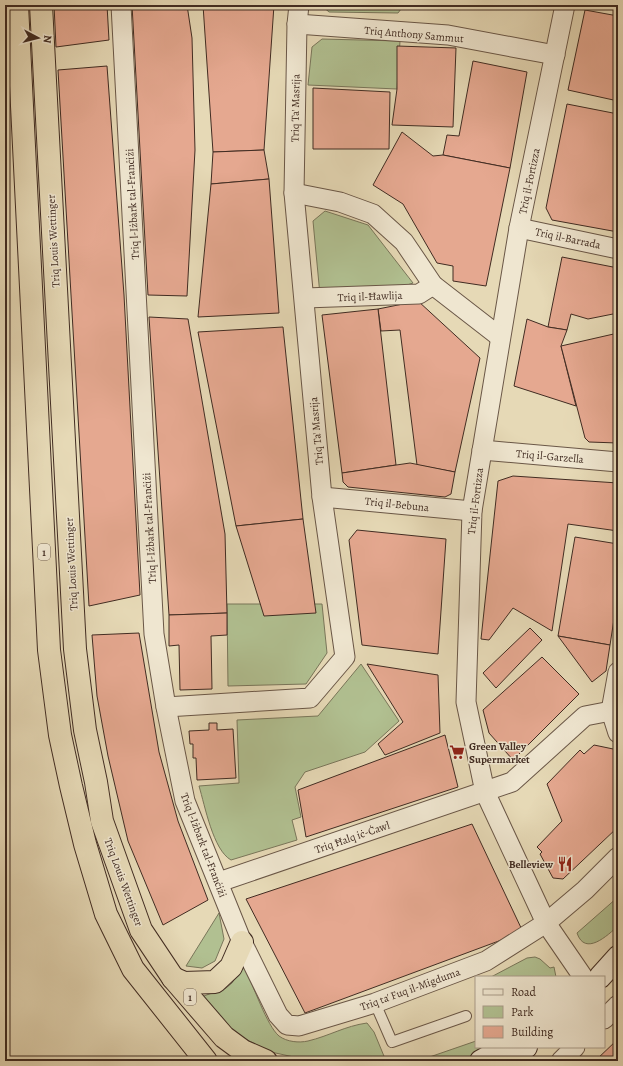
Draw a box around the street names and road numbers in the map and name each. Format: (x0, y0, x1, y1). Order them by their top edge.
street label: Triq Anthony Sammut (364, 23, 465, 46)
street label: Triq Ta' Masrija (287, 73, 304, 142)
street label: Triq il-Fortizza (515, 146, 544, 216)
street label: Triq l-Iżbark tal-Franċiżi (122, 148, 143, 260)
street label: Triq Louis Wettinger (44, 194, 63, 288)
street label: Triq il-Barrada (534, 224, 603, 253)
street label: Triq il-Ħawlija (337, 288, 404, 305)
street label: Triq Ta' Masrija (306, 395, 327, 466)
street label: Triq il-Garzella (516, 446, 585, 467)
street label: Triq il-Fortizza (464, 466, 487, 535)
street label: Triq l-Iżbark tal-Franċiżi (139, 472, 160, 584)
street label: Triq il-Bebuna (364, 494, 431, 515)
street label: Triq Louis Wettinger (62, 517, 81, 611)
road number: 1 (38, 544, 50, 560)
street label: Triq l-Iżbark tal-Franċiżi (177, 791, 230, 900)
street label: Triq Ħalq iċ-Ċawl (313, 818, 392, 857)
street label: Triq Louis Wettinger (101, 836, 146, 928)
street label: Triq ta' Fuq il-Migduma (358, 964, 463, 1015)
road number: 1 (184, 989, 196, 1005)

